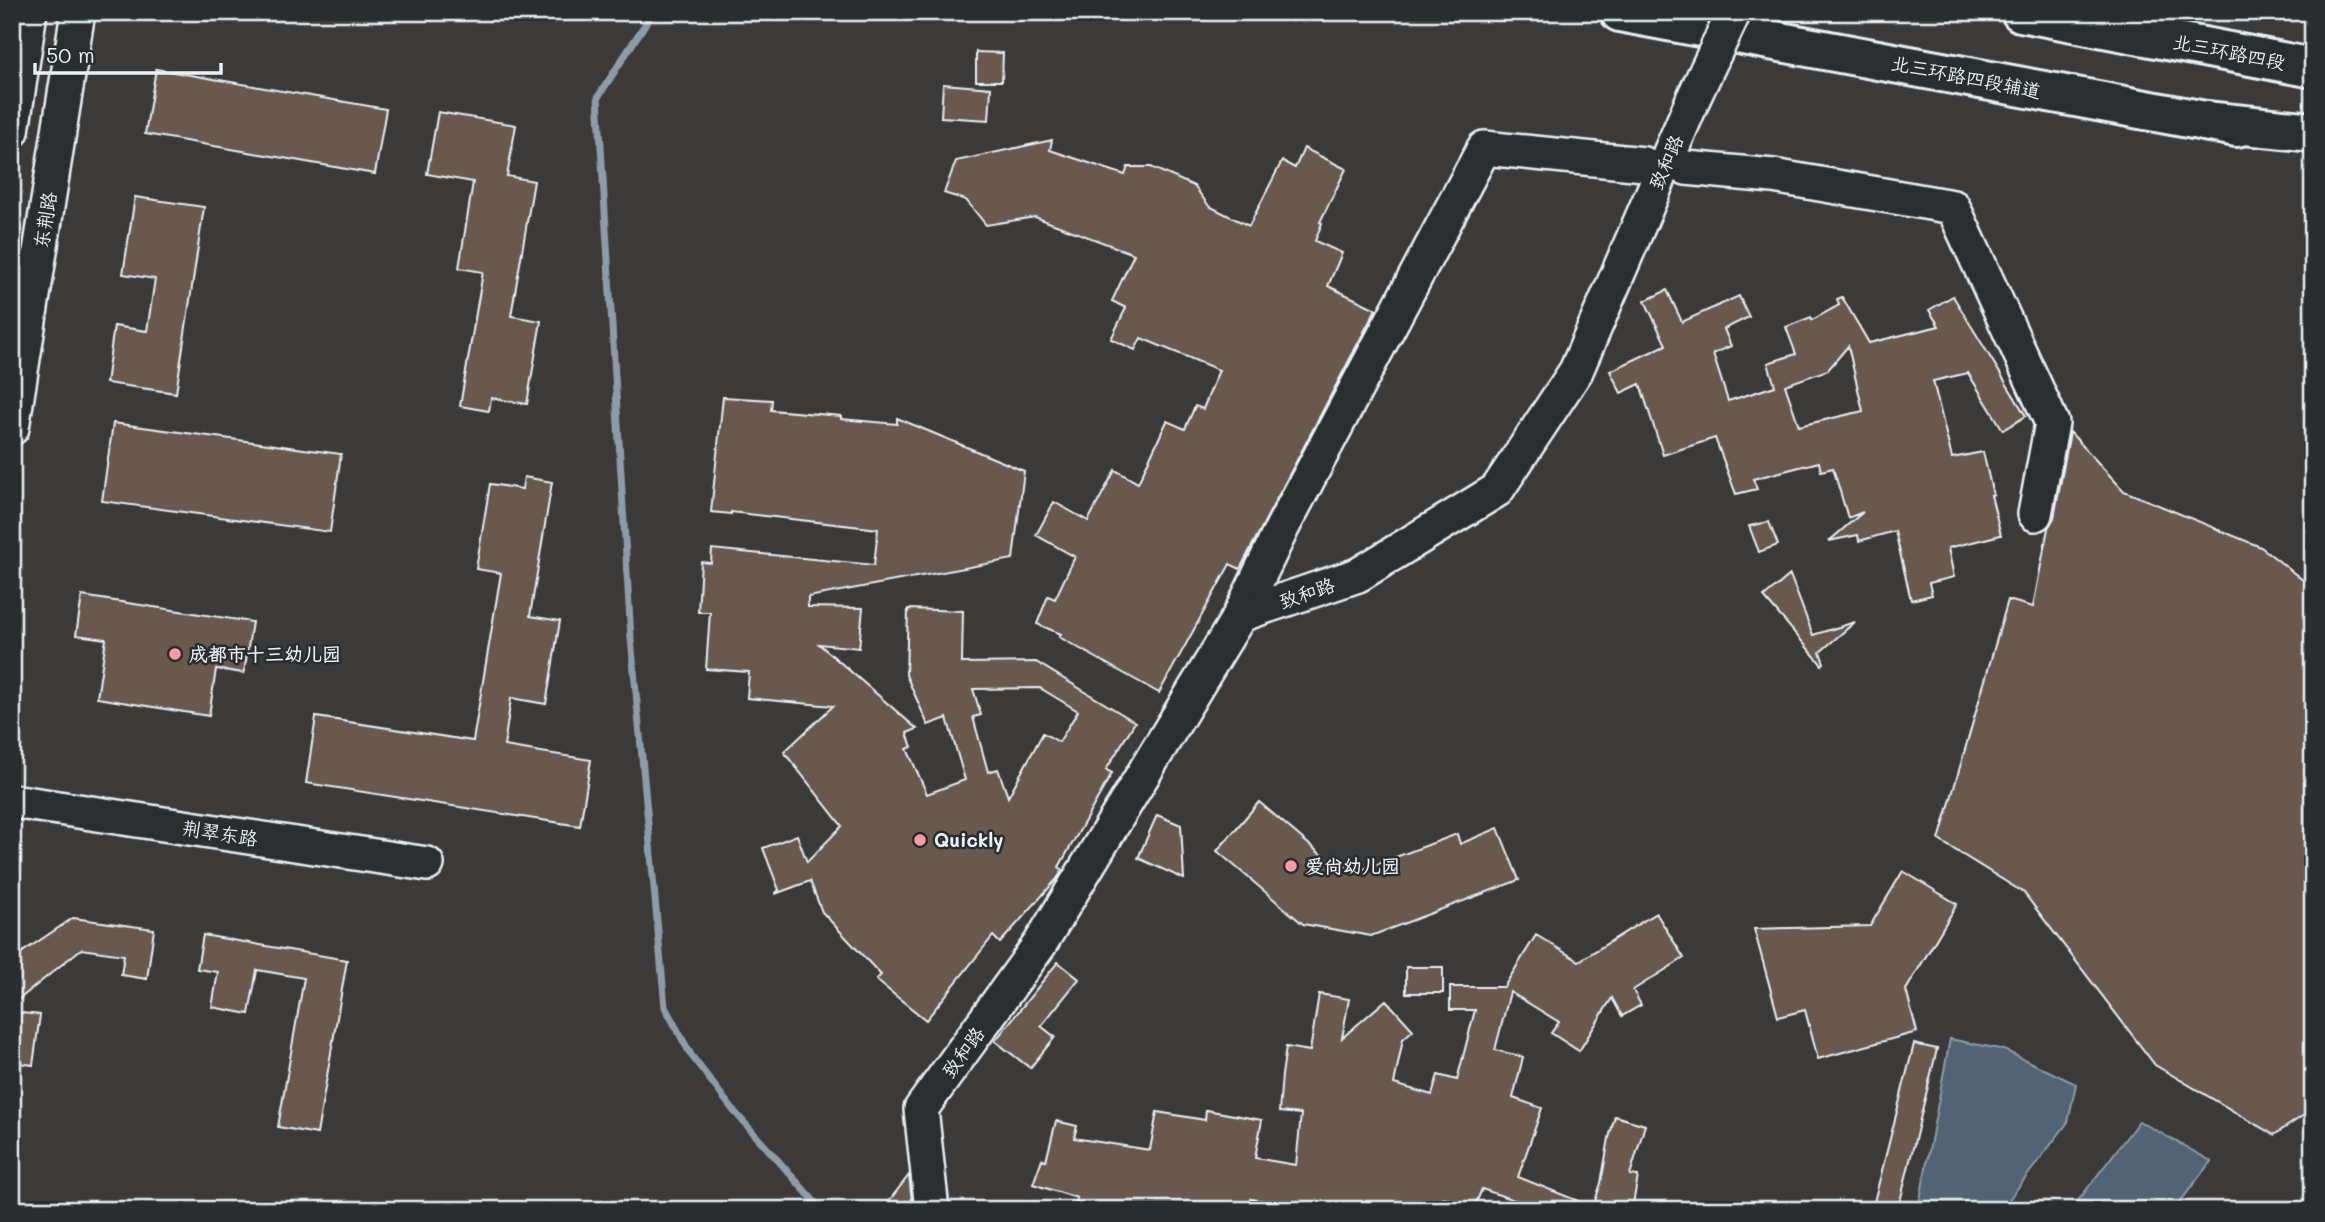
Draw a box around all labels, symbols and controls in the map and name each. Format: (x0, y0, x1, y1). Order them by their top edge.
street label: 北三环路四段 (2171, 28, 2287, 75)
scale bar (35, 32, 220, 76)
text: 50 m (46, 41, 95, 68)
street label: 北三环路四段辅道 (1889, 50, 2043, 103)
street label: 致和路 (1643, 131, 1688, 193)
street label: 东荆路 (28, 190, 61, 250)
street label: 致和路 (1276, 571, 1338, 614)
place label: 成都市十三幼儿园 (189, 641, 341, 666)
marker: 成都市十三幼儿园 (167, 646, 183, 662)
street label: 荆翠东路 (181, 814, 260, 851)
place label: Quickly (934, 827, 1004, 852)
marker: Quickly (912, 832, 928, 848)
place label: 爱尚幼儿园 (1305, 853, 1400, 878)
marker: 爱尚幼儿园 (1283, 858, 1299, 874)
street label: 致和路 (936, 1021, 989, 1082)

